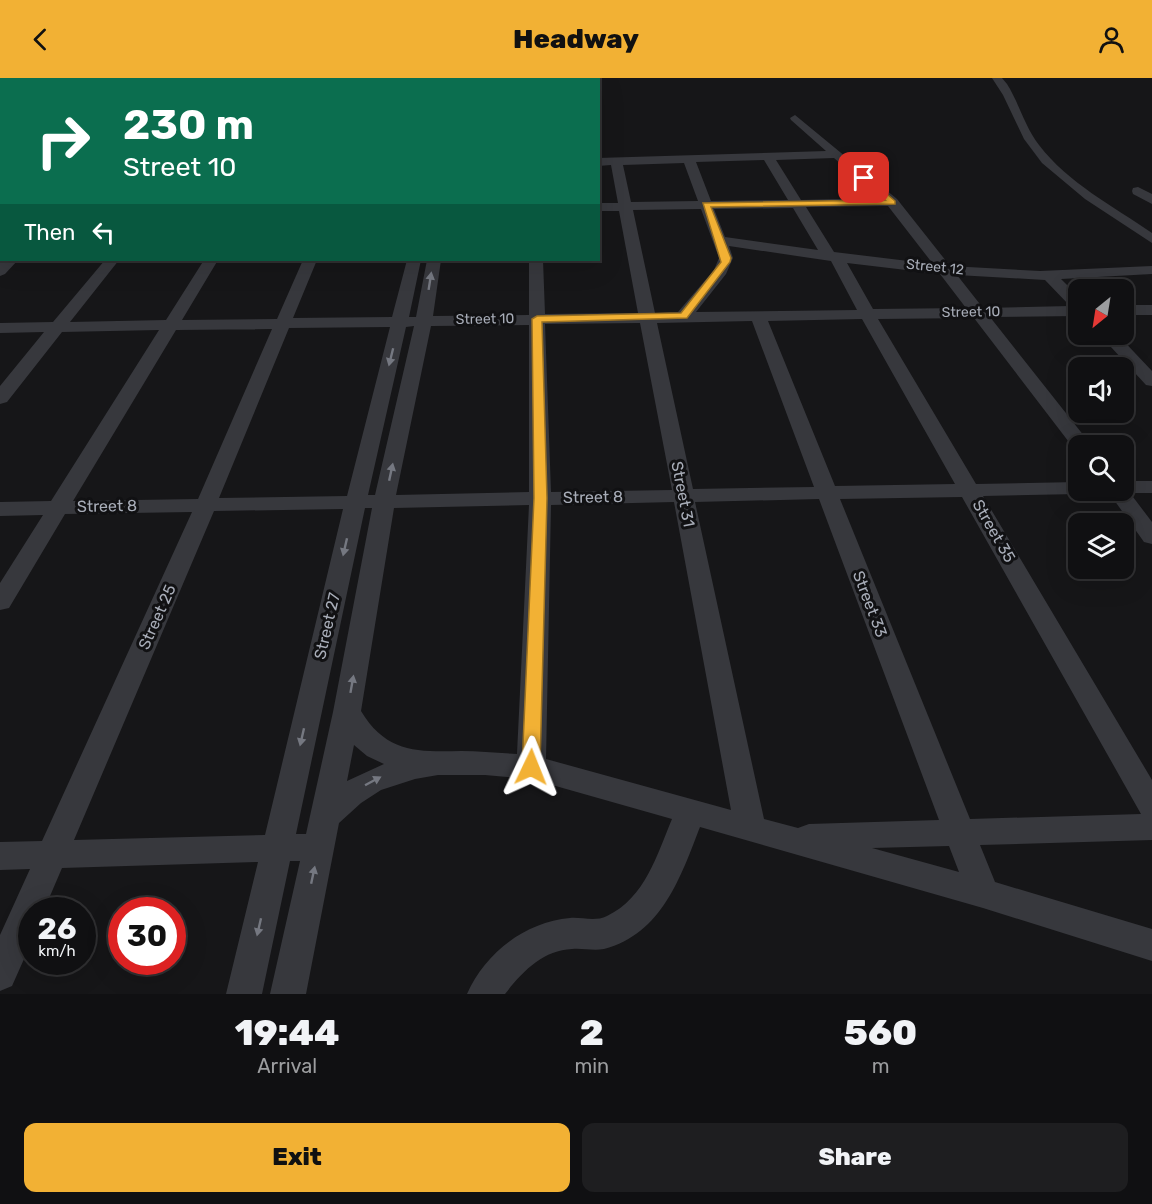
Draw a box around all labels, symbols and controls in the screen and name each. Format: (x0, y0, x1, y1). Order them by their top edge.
icon: back (24, 23, 57, 56)
text: Headway (513, 23, 639, 55)
icon: person (1095, 23, 1128, 56)
text: 230 m (123, 100, 254, 150)
icon: right (24, 102, 102, 180)
text: Street 10 (123, 151, 236, 183)
pin (838, 152, 889, 203)
icon: arrive (847, 161, 880, 194)
icon: left (87, 216, 120, 249)
text: Then (24, 219, 75, 246)
street label: Street 12 (905, 256, 965, 278)
one-way arrow (426, 271, 435, 290)
north arrow (1068, 279, 1134, 345)
map controls (1068, 279, 1134, 579)
street label: Street 10 (941, 303, 1001, 321)
street label: Street 10 (455, 310, 515, 328)
one-way arrow (386, 348, 396, 367)
button: sound (1068, 357, 1134, 423)
button: search (1068, 435, 1134, 501)
street label: Street 31 (667, 460, 699, 528)
one-way arrow (386, 462, 396, 481)
street label: Street 8 (563, 487, 623, 507)
street label: Street 8 (77, 496, 137, 516)
street label: Street 35 (968, 496, 1020, 566)
button: layers (1068, 513, 1134, 579)
one-way arrow (340, 538, 350, 556)
street label: Street 33 (849, 568, 891, 640)
street label: Street 25 (134, 582, 180, 652)
street label: Street 27 (310, 591, 344, 661)
one-way arrow (348, 675, 357, 694)
one-way arrow (297, 728, 307, 746)
position arrow (499, 735, 563, 799)
one-way arrow (364, 776, 381, 786)
one-way arrow (308, 866, 318, 884)
speed limit sign: 30 (108, 897, 186, 975)
text: 26 (37, 911, 77, 947)
one-way arrow (254, 918, 264, 936)
text: km/h (38, 942, 76, 960)
text: 19:44 (235, 1011, 340, 1054)
text: 2 (580, 1011, 604, 1054)
text: 560 (844, 1011, 917, 1054)
text: Arrival (257, 1054, 317, 1078)
text: min (574, 1054, 609, 1078)
text: m (872, 1054, 889, 1078)
button: Exit (24, 1123, 570, 1192)
button: Share (582, 1123, 1128, 1192)

